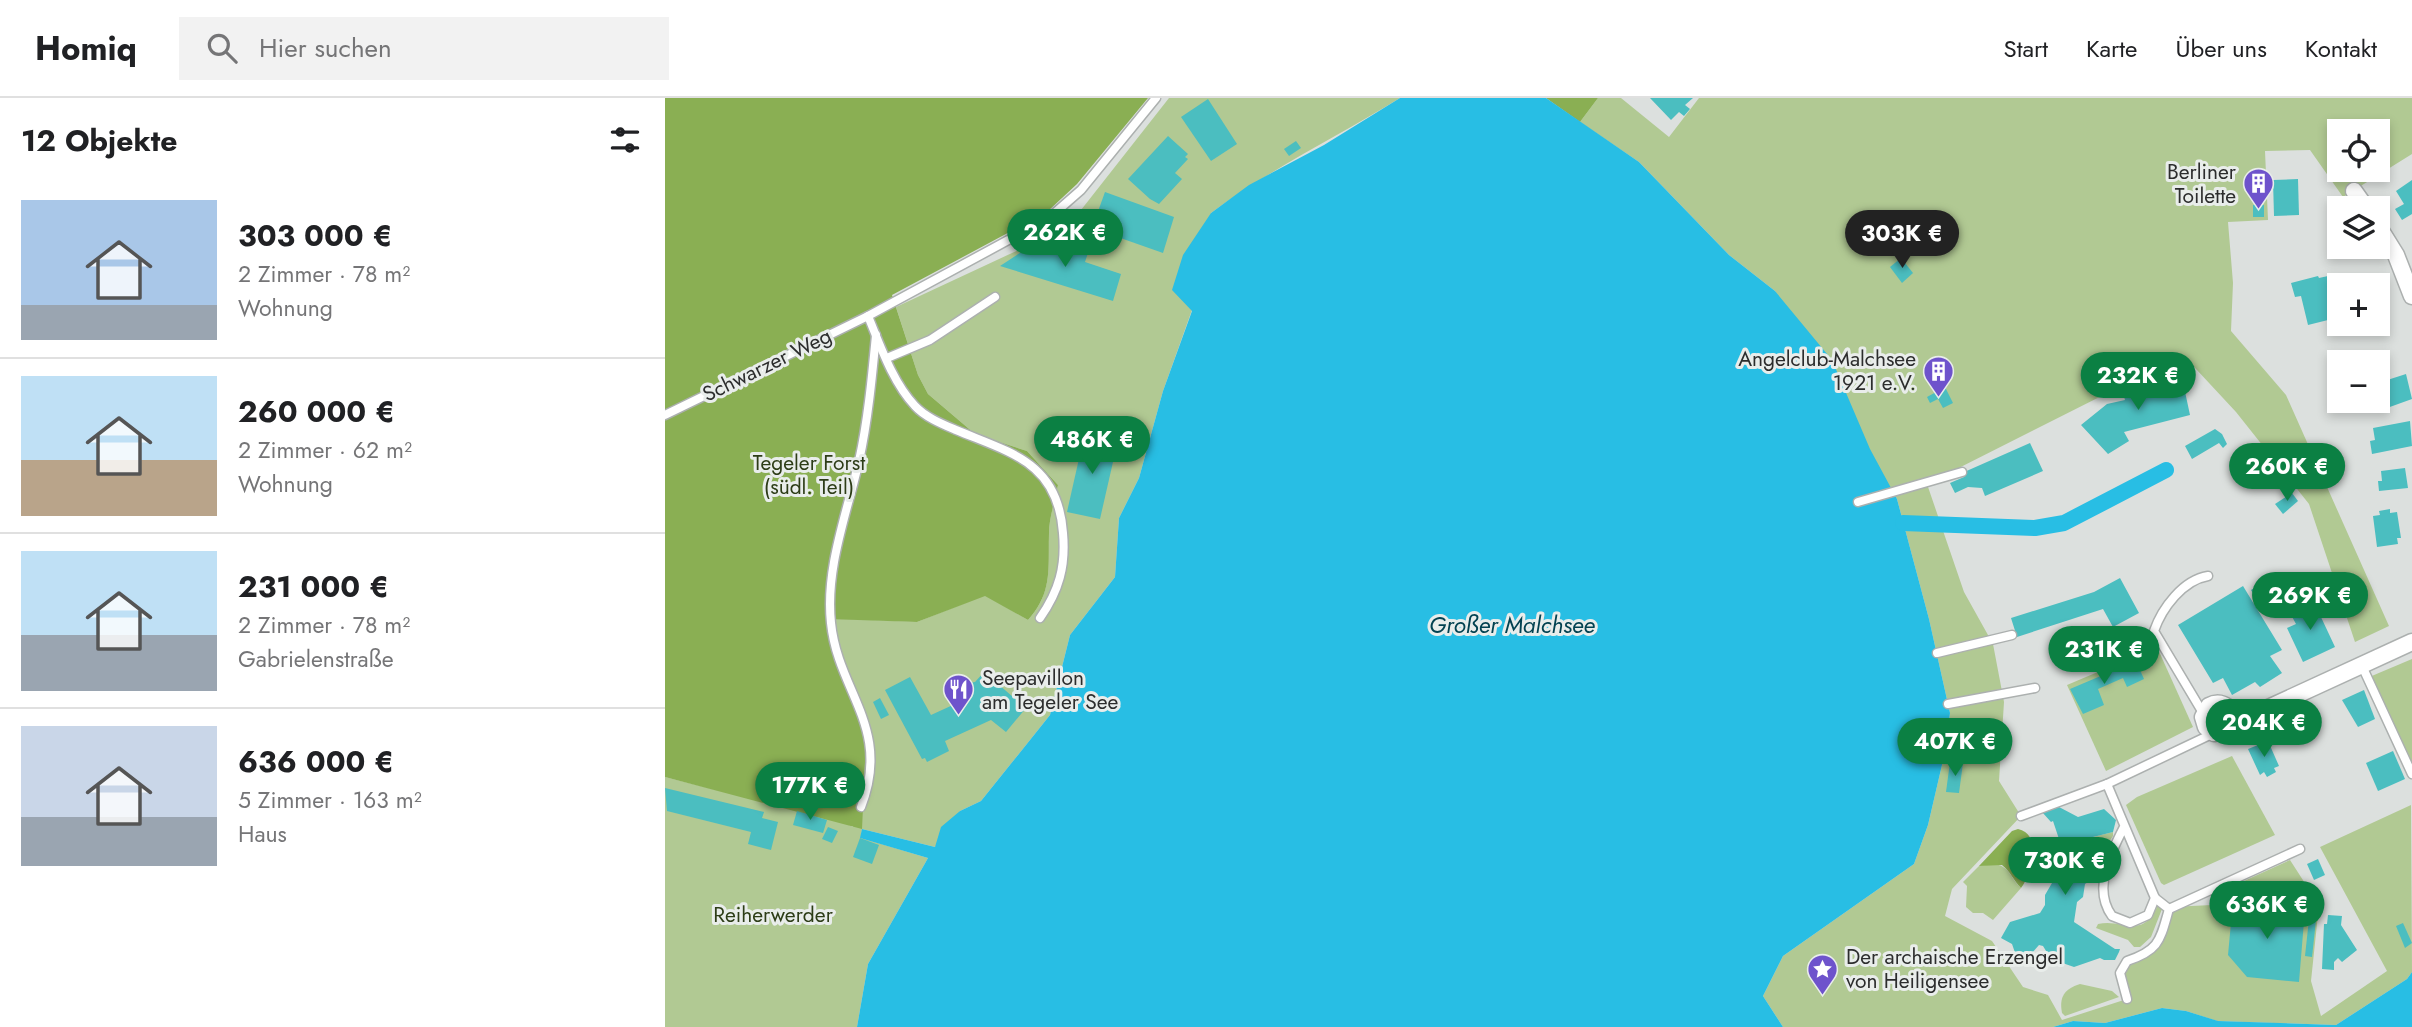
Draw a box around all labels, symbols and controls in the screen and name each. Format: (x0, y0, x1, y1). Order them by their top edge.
search box (179, 17, 669, 80)
text: Homiq (35, 25, 137, 72)
icon: search (203, 29, 241, 67)
text: Hier suchen (259, 29, 392, 67)
text: Start (2004, 31, 2048, 66)
text: Karte (2086, 31, 2137, 66)
text: Über uns (2175, 31, 2267, 66)
text: Kontakt (2305, 31, 2377, 66)
text: 12 Objekte (21, 119, 177, 162)
map controls (2327, 119, 2390, 413)
button: locate (2327, 119, 2390, 182)
icon: filters (606, 121, 644, 159)
place label: Berliner Toilette (2167, 157, 2237, 211)
building icon: Berliner Toilette (2242, 167, 2276, 211)
button: layers (2327, 196, 2390, 259)
pin: 262K € (1008, 209, 1122, 269)
pin: 303K € (1845, 211, 1959, 270)
text: 303 000 € (238, 214, 392, 257)
text: 262K € (1023, 215, 1107, 249)
text: 303K € (1861, 216, 1943, 250)
icon: home (77, 228, 161, 312)
text: 2 Zimmer · 78 m² (238, 257, 410, 291)
button: + (2327, 273, 2390, 336)
text: Wohnung (238, 291, 333, 325)
street label: Schwarzer Weg (697, 321, 837, 409)
place label: Angelclub-Malchsee 1921 e.V. (1738, 344, 1916, 398)
button: − (2327, 350, 2390, 413)
pin: 232K € (2081, 352, 2195, 412)
building icon: Angelclub-Malchsee 1921 e.V. (1922, 354, 1956, 398)
text: 232K € (2097, 358, 2179, 392)
text: 260 000 € (238, 390, 395, 433)
icon: home (77, 404, 161, 488)
pin: 486K € (1035, 416, 1149, 476)
text: 486K € (1050, 422, 1134, 456)
text: 2 Zimmer · 62 m² (238, 433, 412, 467)
pin: 260K € (2230, 444, 2344, 503)
park label: Tegeler Forst (südl. Teil) (753, 448, 865, 502)
text: 260K € (2245, 449, 2329, 483)
text: Wohnung (238, 467, 333, 501)
text: 231 000 € (238, 565, 389, 608)
pin: 269K € (2253, 573, 2367, 632)
text: 269K € (2268, 578, 2352, 612)
icon: home (77, 579, 161, 663)
text: 2 Zimmer · 78 m² (238, 608, 410, 642)
water label: Großer Malchsee (1429, 608, 1596, 642)
pin: 231K € (2047, 626, 2161, 686)
text: 231K € (2064, 632, 2144, 666)
text: Gabrielenstraße (238, 642, 394, 676)
place label: Seepavillon am Tegeler See (982, 663, 1119, 717)
restaurant icon: Seepavillon am Tegeler See (942, 673, 976, 717)
pin: 204K € (2207, 700, 2321, 759)
text: 204K € (2222, 705, 2306, 739)
pin: 407K € (1898, 718, 2012, 778)
text: 407K € (1913, 724, 1997, 758)
text: 636 000 € (238, 740, 394, 783)
icon: home (77, 754, 161, 838)
pin: 177K € (753, 762, 867, 822)
text: 177K € (771, 768, 849, 802)
text: 5 Zimmer · 163 m² (238, 783, 422, 817)
text: Haus (238, 817, 287, 851)
pin: 730K € (2008, 838, 2122, 897)
text: 730K € (2024, 843, 2106, 877)
pin: 636K € (2210, 882, 2324, 941)
text: 636K € (2225, 887, 2309, 921)
park label: Reiherwerder (713, 900, 834, 930)
place label: Der archaische Erzengel von Heiligensee (1846, 942, 2063, 996)
place icon: Der archaische Erzengel von Heiligensee (1806, 952, 1840, 996)

